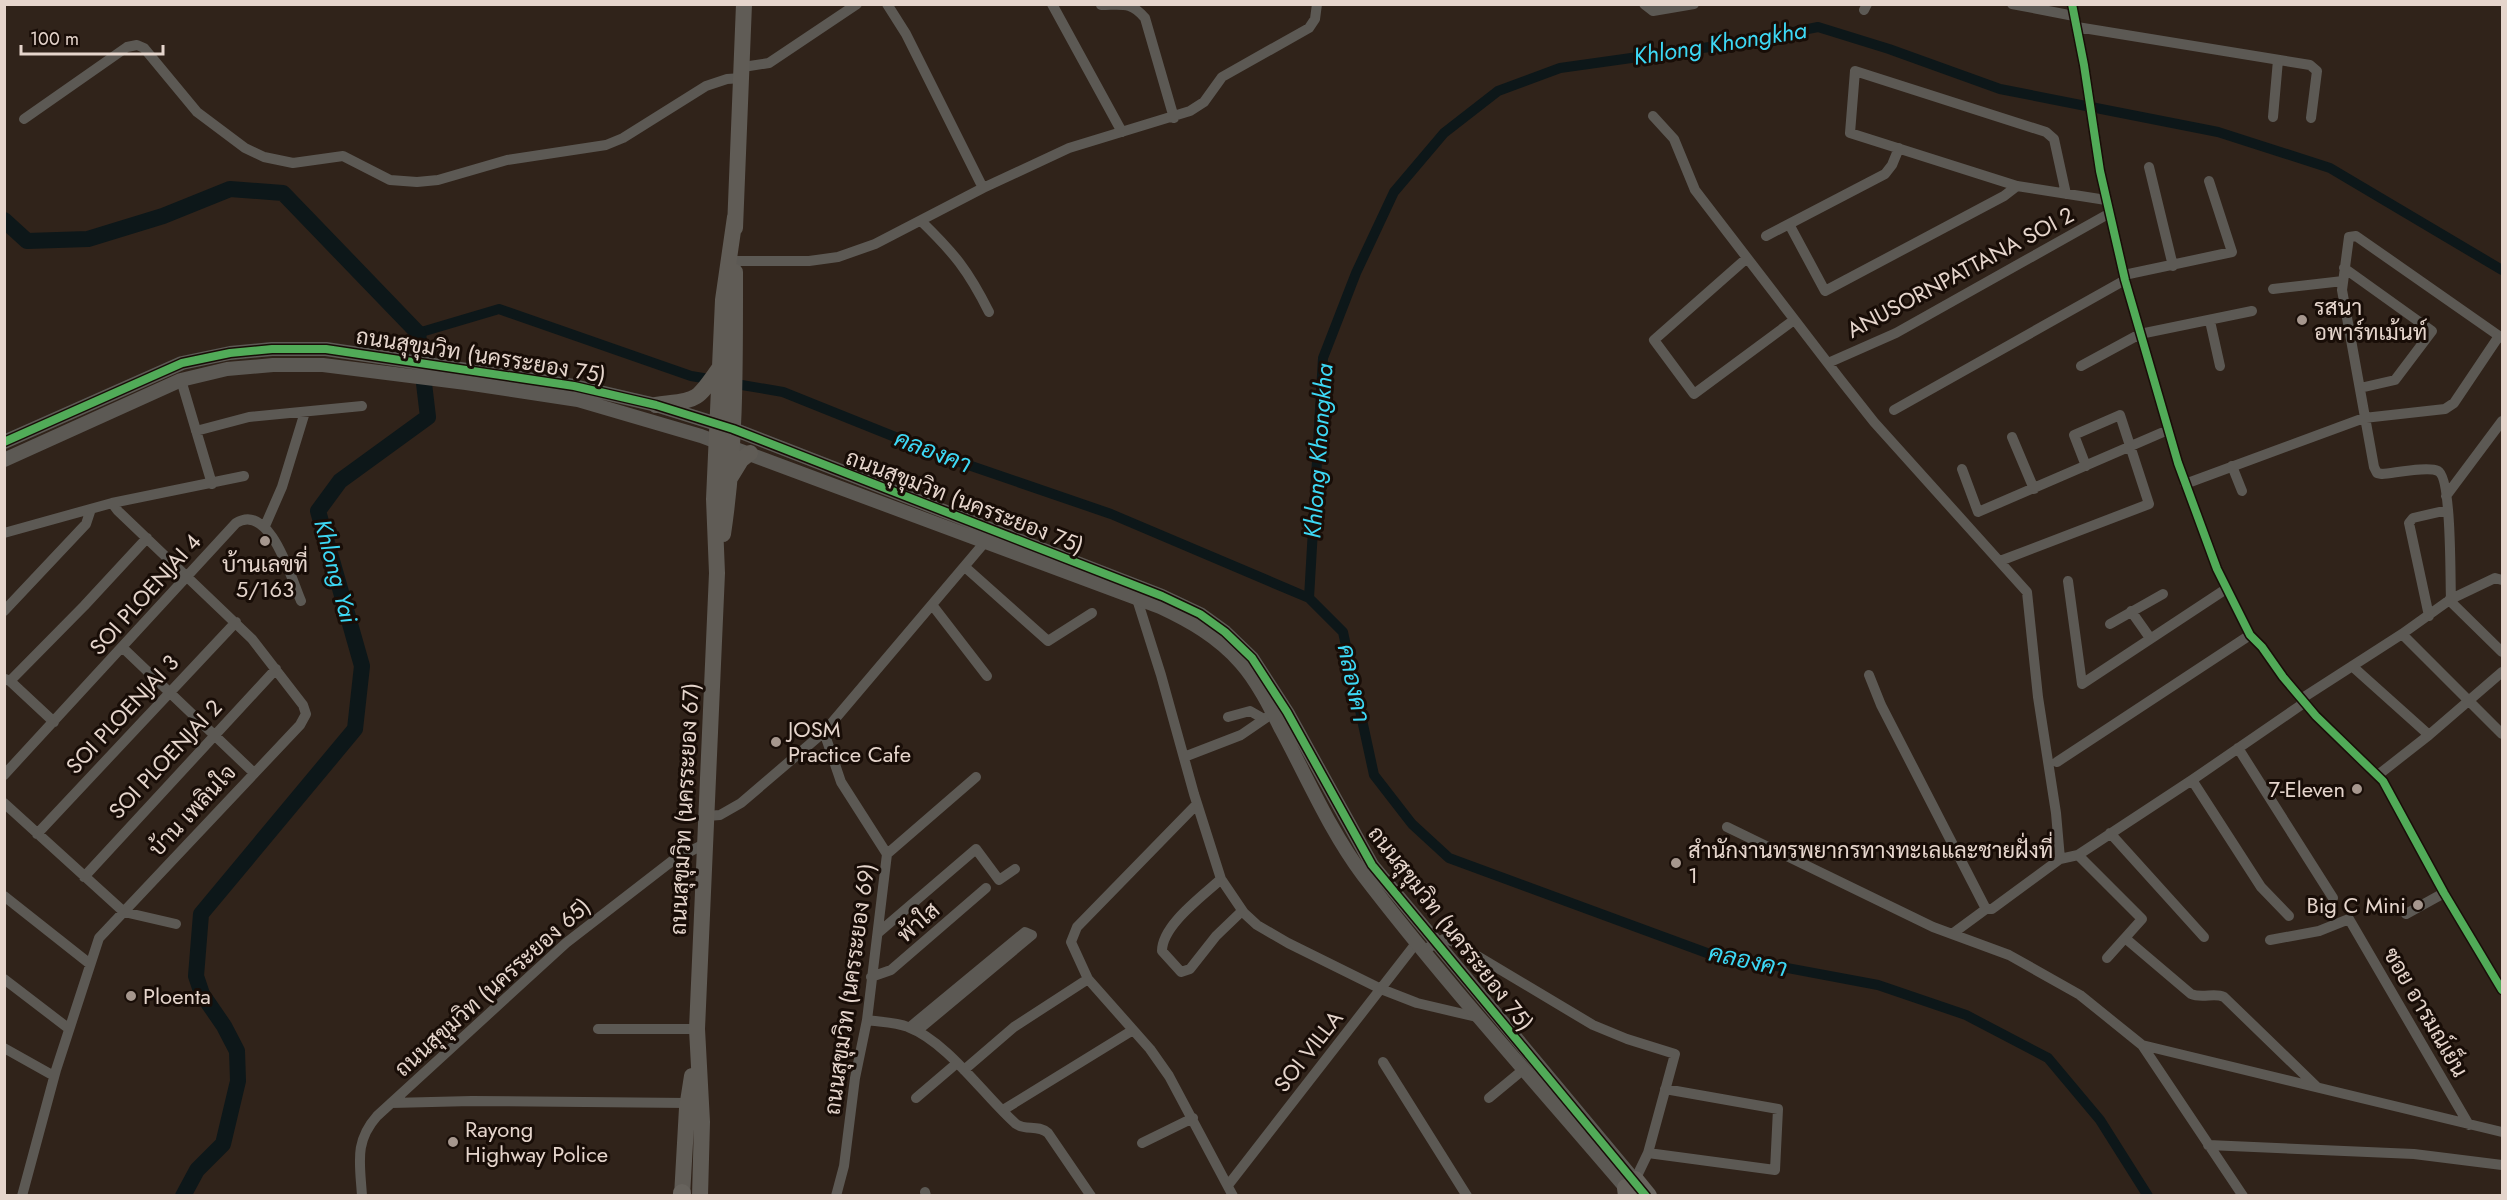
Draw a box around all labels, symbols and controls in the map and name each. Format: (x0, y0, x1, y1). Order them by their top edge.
water label: Khlong Khongkha (1631, 12, 1809, 74)
scale bar (21, 18, 164, 56)
text: 100 m (30, 26, 79, 52)
street label: ANUSORNPATTANA SOI 2 (1841, 198, 2079, 346)
place label: รสนา อพาร์ทเม้นท์ (2314, 291, 2427, 348)
marker: รสนา อพาร์ทเม้นท์ (2295, 313, 2309, 327)
street label: ถนนสุขุมวิท (นครระยอง 75) (354, 319, 608, 391)
water label: Khlong Khongkha (1294, 362, 1342, 540)
water label: คลองคา (890, 420, 976, 482)
street label: ถนนสุขุมวิท (นครระยอง 75) (841, 441, 1089, 561)
water label: Khlong Yai (305, 515, 367, 628)
street label: SOI PLOENJAI 4 (82, 526, 208, 662)
marker: บ้านเลขที่ 5/163 (258, 534, 272, 548)
place label: บ้านเลขที่ 5/163 (222, 545, 308, 605)
water label: คลองคา (1329, 640, 1379, 726)
street label: SOI PLOENJAI 3 (58, 647, 186, 781)
street label: ถนนสุขุมวิท (นครระยอง 67) (661, 682, 707, 936)
street label: SOI PLOENJAI 2 (101, 692, 229, 826)
place label: JOSM Practice Cafe (785, 713, 911, 770)
marker: JOSM Practice Cafe (769, 735, 783, 749)
street label: บ้าน เพลินใจ (141, 757, 243, 863)
place label: 7-Eleven (2268, 773, 2345, 805)
marker: 7-Eleven (2350, 782, 2364, 796)
street label: ถนนสุขุมวิท (นครระยอง 75) (1361, 819, 1541, 1037)
place label: สำนักงานทรพยากรทางทะเลและชายฝั่งที่ 1 (1688, 831, 2053, 891)
marker: สำนักงานทรพยากรทางทะเลและชายฝั่งที่ 1 (1669, 856, 1683, 870)
street label: ถนนสุขุมวิท (นครระยอง 69) (815, 861, 883, 1117)
place label: Big C Mini (2306, 889, 2406, 921)
street label: ถนนสุขุมวิท (นครระยอง 65) (387, 890, 597, 1084)
street label: พ้าใส (890, 894, 946, 950)
marker: Big C Mini (2411, 898, 2425, 912)
water label: คลองคา (1705, 935, 1791, 985)
street label: ซอย อารมณ์เย็น (2376, 941, 2476, 1083)
place label: Ploenta (143, 980, 211, 1012)
marker: Ploenta (124, 989, 138, 1003)
street label: SOI VILLA (1266, 1003, 1351, 1099)
place label: Rayong Highway Police (465, 1113, 608, 1170)
marker: Rayong Highway Police (446, 1135, 460, 1149)

